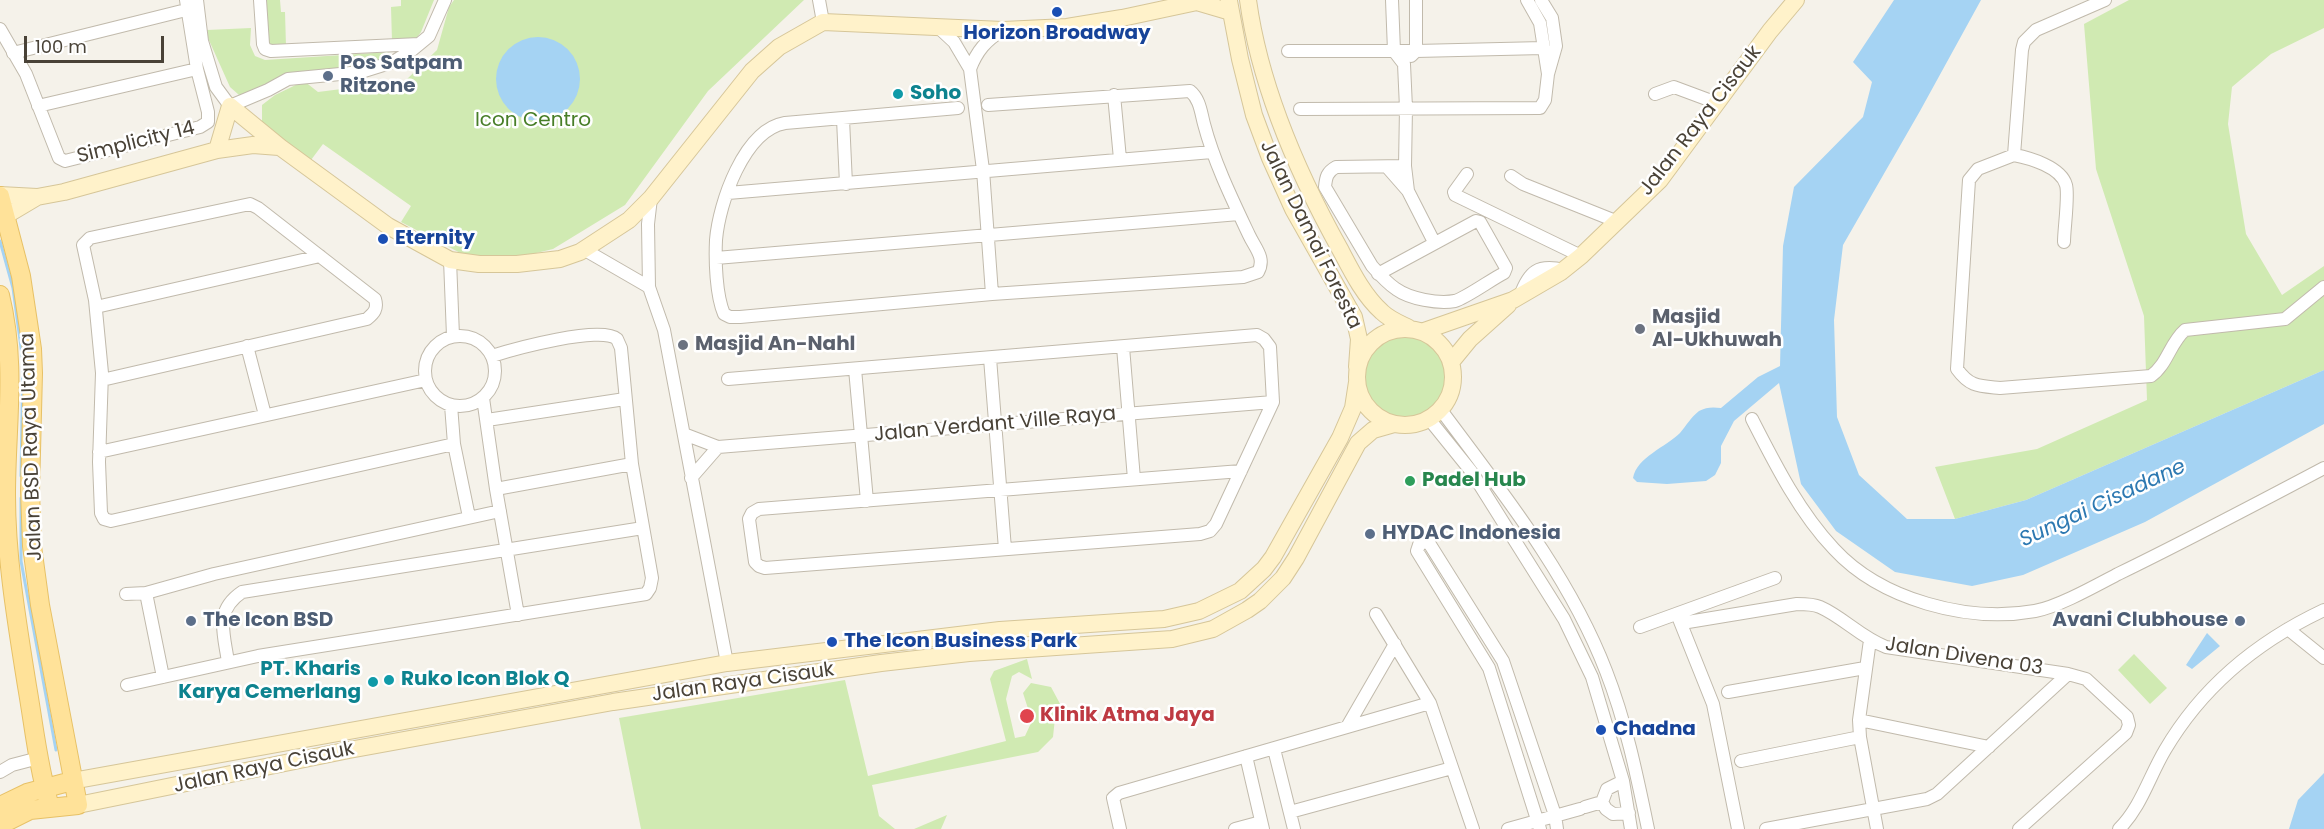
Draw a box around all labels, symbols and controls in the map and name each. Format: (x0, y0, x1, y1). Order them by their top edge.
marker: Horizon Broadway (1050, 5, 1064, 19)
place label: Horizon Broadway (963, 22, 1151, 46)
scale bar (27, 24, 166, 62)
text: 100 m (35, 34, 87, 59)
street label: Jalan Raya Cisauk (1635, 41, 1767, 201)
place label: Pos Satpam Ritzone (340, 52, 463, 99)
marker: Pos Satpam Ritzone (321, 69, 335, 83)
place label: Soho (910, 82, 961, 106)
marker: Soho (891, 87, 905, 101)
park label: Icon Centro (475, 109, 591, 133)
street label: Simplicity 14 (75, 117, 197, 169)
street label: Jalan Damai Foresta (1254, 137, 1366, 333)
place label: Eternity (395, 227, 475, 251)
marker: Eternity (376, 232, 390, 246)
place label: Masjid Al-Ukhuwah (1652, 306, 1782, 353)
marker: Masjid Al-Ukhuwah (1633, 322, 1647, 336)
street label: Jalan BSD Raya Utama (16, 332, 48, 562)
place label: Masjid An-Nahl (695, 333, 856, 357)
marker: Masjid An-Nahl (676, 338, 690, 352)
street label: Jalan Verdant Ville Raya (873, 402, 1117, 448)
water label: Sungai Cisadane (2016, 454, 2190, 554)
place label: Padel Hub (1422, 469, 1526, 493)
marker: Padel Hub (1403, 474, 1417, 488)
place label: HYDAC Indonesia (1382, 522, 1561, 546)
marker: HYDAC Indonesia (1363, 527, 1377, 541)
place label: The Icon BSD (203, 609, 333, 633)
place label: Avani Clubhouse (2052, 609, 2228, 633)
marker: The Icon BSD (184, 614, 198, 628)
marker: Avani Clubhouse (2233, 614, 2247, 628)
place label: The Icon Business Park (844, 630, 1077, 654)
street label: Jalan Divena 03 (1883, 633, 2045, 681)
marker: The Icon Business Park (825, 635, 839, 649)
place label: PT. Kharis Karya Cemerlang (178, 658, 361, 705)
street label: Jalan Raya Cisauk (650, 658, 836, 708)
place label: Ruko Icon Blok Q (401, 668, 569, 692)
marker: Ruko Icon Blok Q (382, 673, 396, 687)
marker: PT. Kharis Karya Cemerlang (366, 675, 380, 689)
place label: Klinik Atma Jaya (1040, 704, 1215, 728)
marker: Klinik Atma Jaya (1018, 707, 1036, 725)
place label: Chadna (1613, 718, 1696, 742)
marker: Chadna (1594, 723, 1608, 737)
street label: Jalan Raya Cisauk (172, 737, 356, 799)

